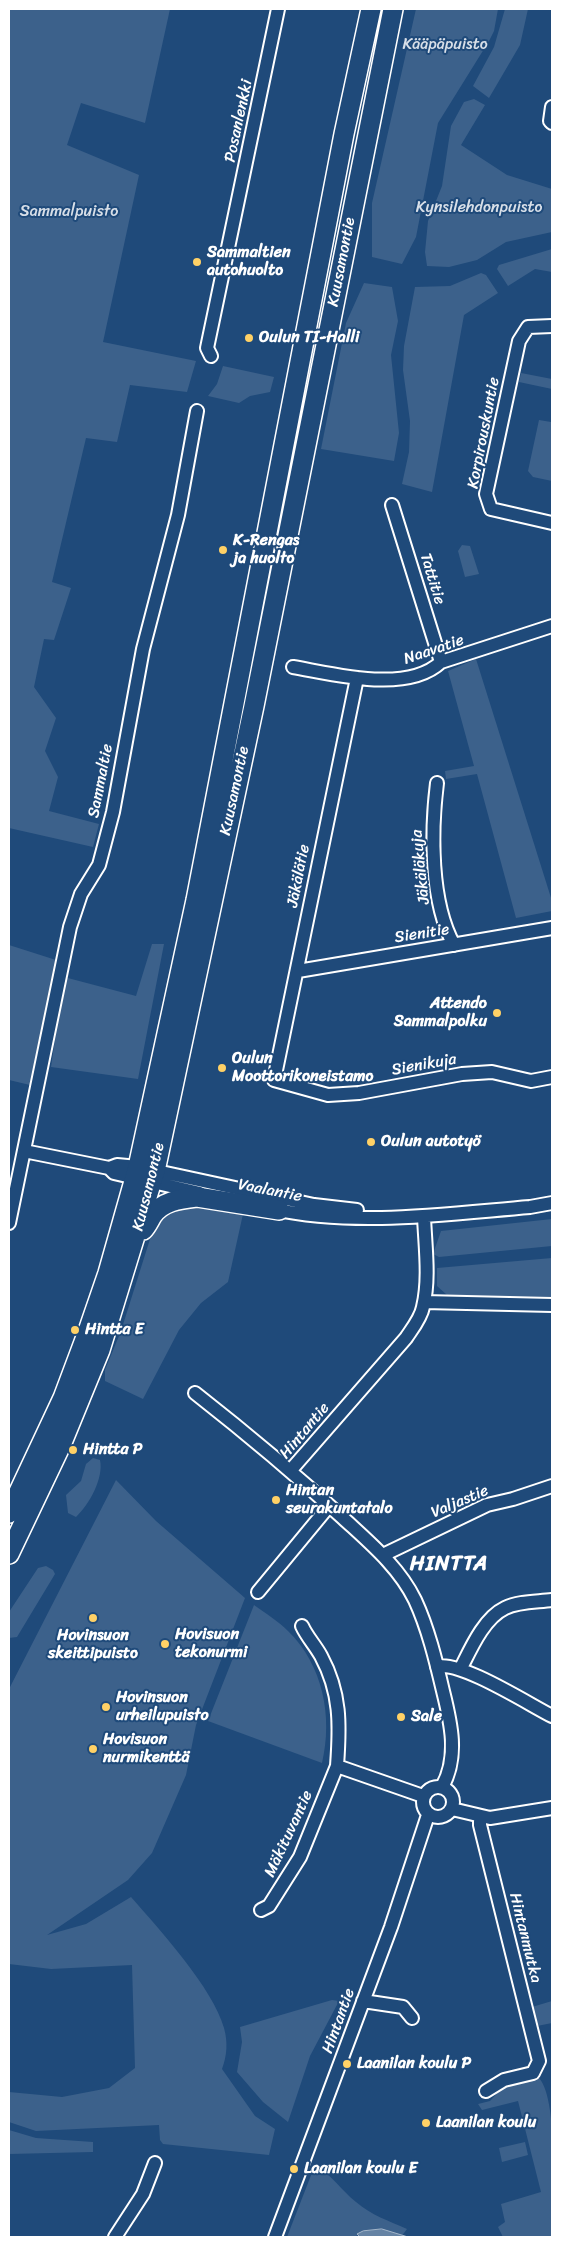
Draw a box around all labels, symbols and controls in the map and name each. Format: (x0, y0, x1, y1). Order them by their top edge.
park label: Kääpäpuisto (402, 35, 488, 55)
street label: Posanlenkki (221, 78, 257, 164)
park label: Kynsilehdonpuisto (416, 198, 542, 218)
park label: Sammalpuisto (20, 202, 118, 222)
street label: Kuusamontie (324, 216, 360, 308)
place label: Sammaltien autohuolto (207, 243, 291, 281)
marker: Sammaltien autohuolto (191, 256, 203, 268)
place label: Oulun TI-Halli (259, 328, 359, 348)
marker: Oulun TI-Halli (243, 332, 255, 344)
street label: Korpirouskuntie (464, 376, 504, 490)
place label: K-Rengas ja huolto (233, 531, 299, 569)
marker: K-Rengas ja huolto (217, 544, 229, 556)
street label: Tattitie (415, 551, 449, 607)
street label: Naavatie (401, 631, 467, 669)
street label: Sammaltie (84, 742, 118, 820)
street label: Kuusamontie (216, 745, 254, 837)
street label: Jäkäläkuja (408, 829, 434, 905)
street label: Jäkälätie (283, 843, 315, 909)
street label: Sienitie (393, 920, 451, 948)
place label: Attendo Sammalpolku (394, 994, 487, 1032)
marker: Attendo Sammalpolku (491, 1007, 503, 1019)
place label: Oulun Moottorikoneistamo (232, 1049, 373, 1087)
street label: Sienikuja (390, 1050, 458, 1080)
marker: Oulun Moottorikoneistamo (216, 1062, 228, 1074)
place label: Oulun autotyö (381, 1132, 481, 1152)
marker: Oulun autotyö (365, 1136, 377, 1148)
street label: Kuusamontie (129, 1141, 169, 1233)
street label: Vaalantie (236, 1175, 304, 1207)
place label: Hintta E (85, 1320, 144, 1340)
marker: Hintta E (69, 1324, 81, 1336)
street label: Hintantie (276, 1399, 334, 1463)
place label: Hintta P (83, 1440, 142, 1460)
marker: Hintta P (67, 1444, 79, 1456)
place label: Hintan seurakuntatalo (286, 1481, 393, 1519)
street label: Valjastie (428, 1481, 492, 1523)
marker: Hintan seurakuntatalo (270, 1494, 282, 1506)
district label: HINTTA (410, 1552, 488, 1578)
marker: Hovinsuon skeittipuisto (87, 1612, 99, 1624)
place label: Hovisuon tekonurmi (175, 1625, 247, 1663)
place label: Hovinsuon skeittipuisto (48, 1626, 138, 1664)
marker: Hovisuon tekonurmi (159, 1638, 171, 1650)
place label: Hovinsuon urheilupuisto (116, 1688, 209, 1726)
marker: Hovinsuon urheilupuisto (100, 1701, 112, 1713)
place label: Sale (411, 1707, 442, 1727)
marker: Sale (395, 1711, 407, 1723)
place label: Hovisuon nurmikenttä (103, 1730, 190, 1768)
marker: Hovisuon nurmikenttä (87, 1743, 99, 1755)
street label: Mäkituvantie (261, 1788, 317, 1880)
street label: Hintanmutka (505, 1891, 545, 1985)
street label: Hintantie (318, 1986, 360, 2056)
place label: Laanilan koulu P (357, 2054, 471, 2074)
marker: Laanilan koulu P (341, 2058, 353, 2070)
place label: Laanilan koulu (436, 2113, 536, 2133)
marker: Laanilan koulu (420, 2117, 432, 2129)
place label: Laanilan koulu E (304, 2159, 417, 2179)
marker: Laanilan koulu E (288, 2163, 300, 2175)

